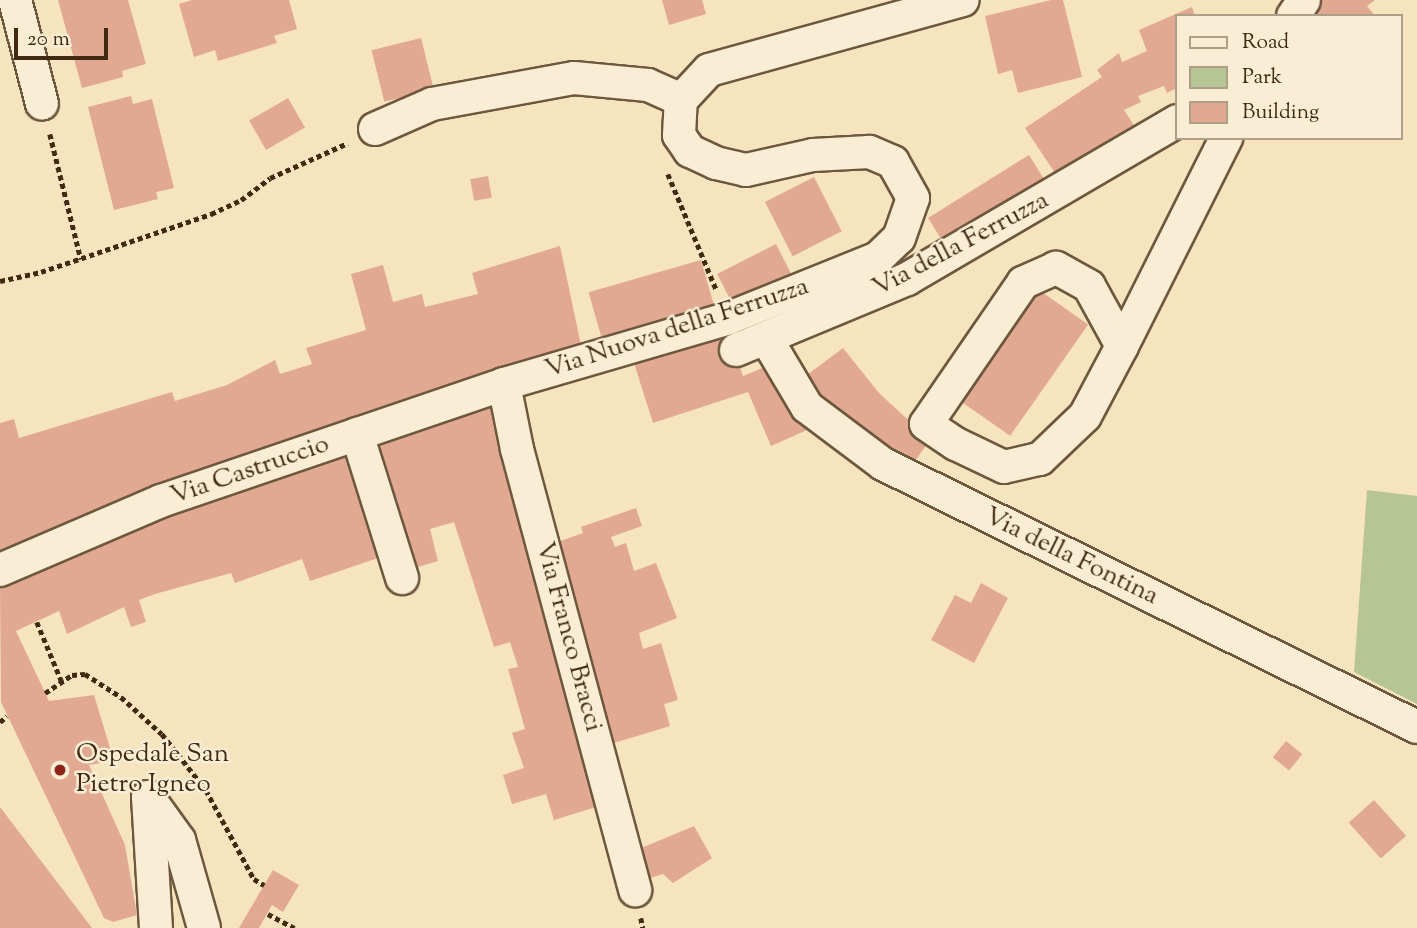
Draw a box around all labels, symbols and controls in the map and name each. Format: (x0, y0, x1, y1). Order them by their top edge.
scale bar (18, 14, 112, 58)
legend (1176, 14, 1403, 140)
text: 20 m (27, 25, 70, 55)
text: Road (1242, 28, 1289, 58)
text: Park (1242, 63, 1282, 93)
text: Building (1242, 98, 1319, 128)
street label: Via della Ferruzza (868, 185, 1054, 305)
street label: Via Nuova della Ferruzza (541, 272, 813, 386)
street label: Via Castruccio (167, 429, 333, 513)
street label: Via della Fontina (979, 501, 1163, 613)
street label: Via Franco Bracci (528, 539, 608, 735)
place label: Ospedale San Pietro Igneo (76, 739, 229, 800)
marker: Ospedale San Pietro Igneo (50, 760, 70, 780)

